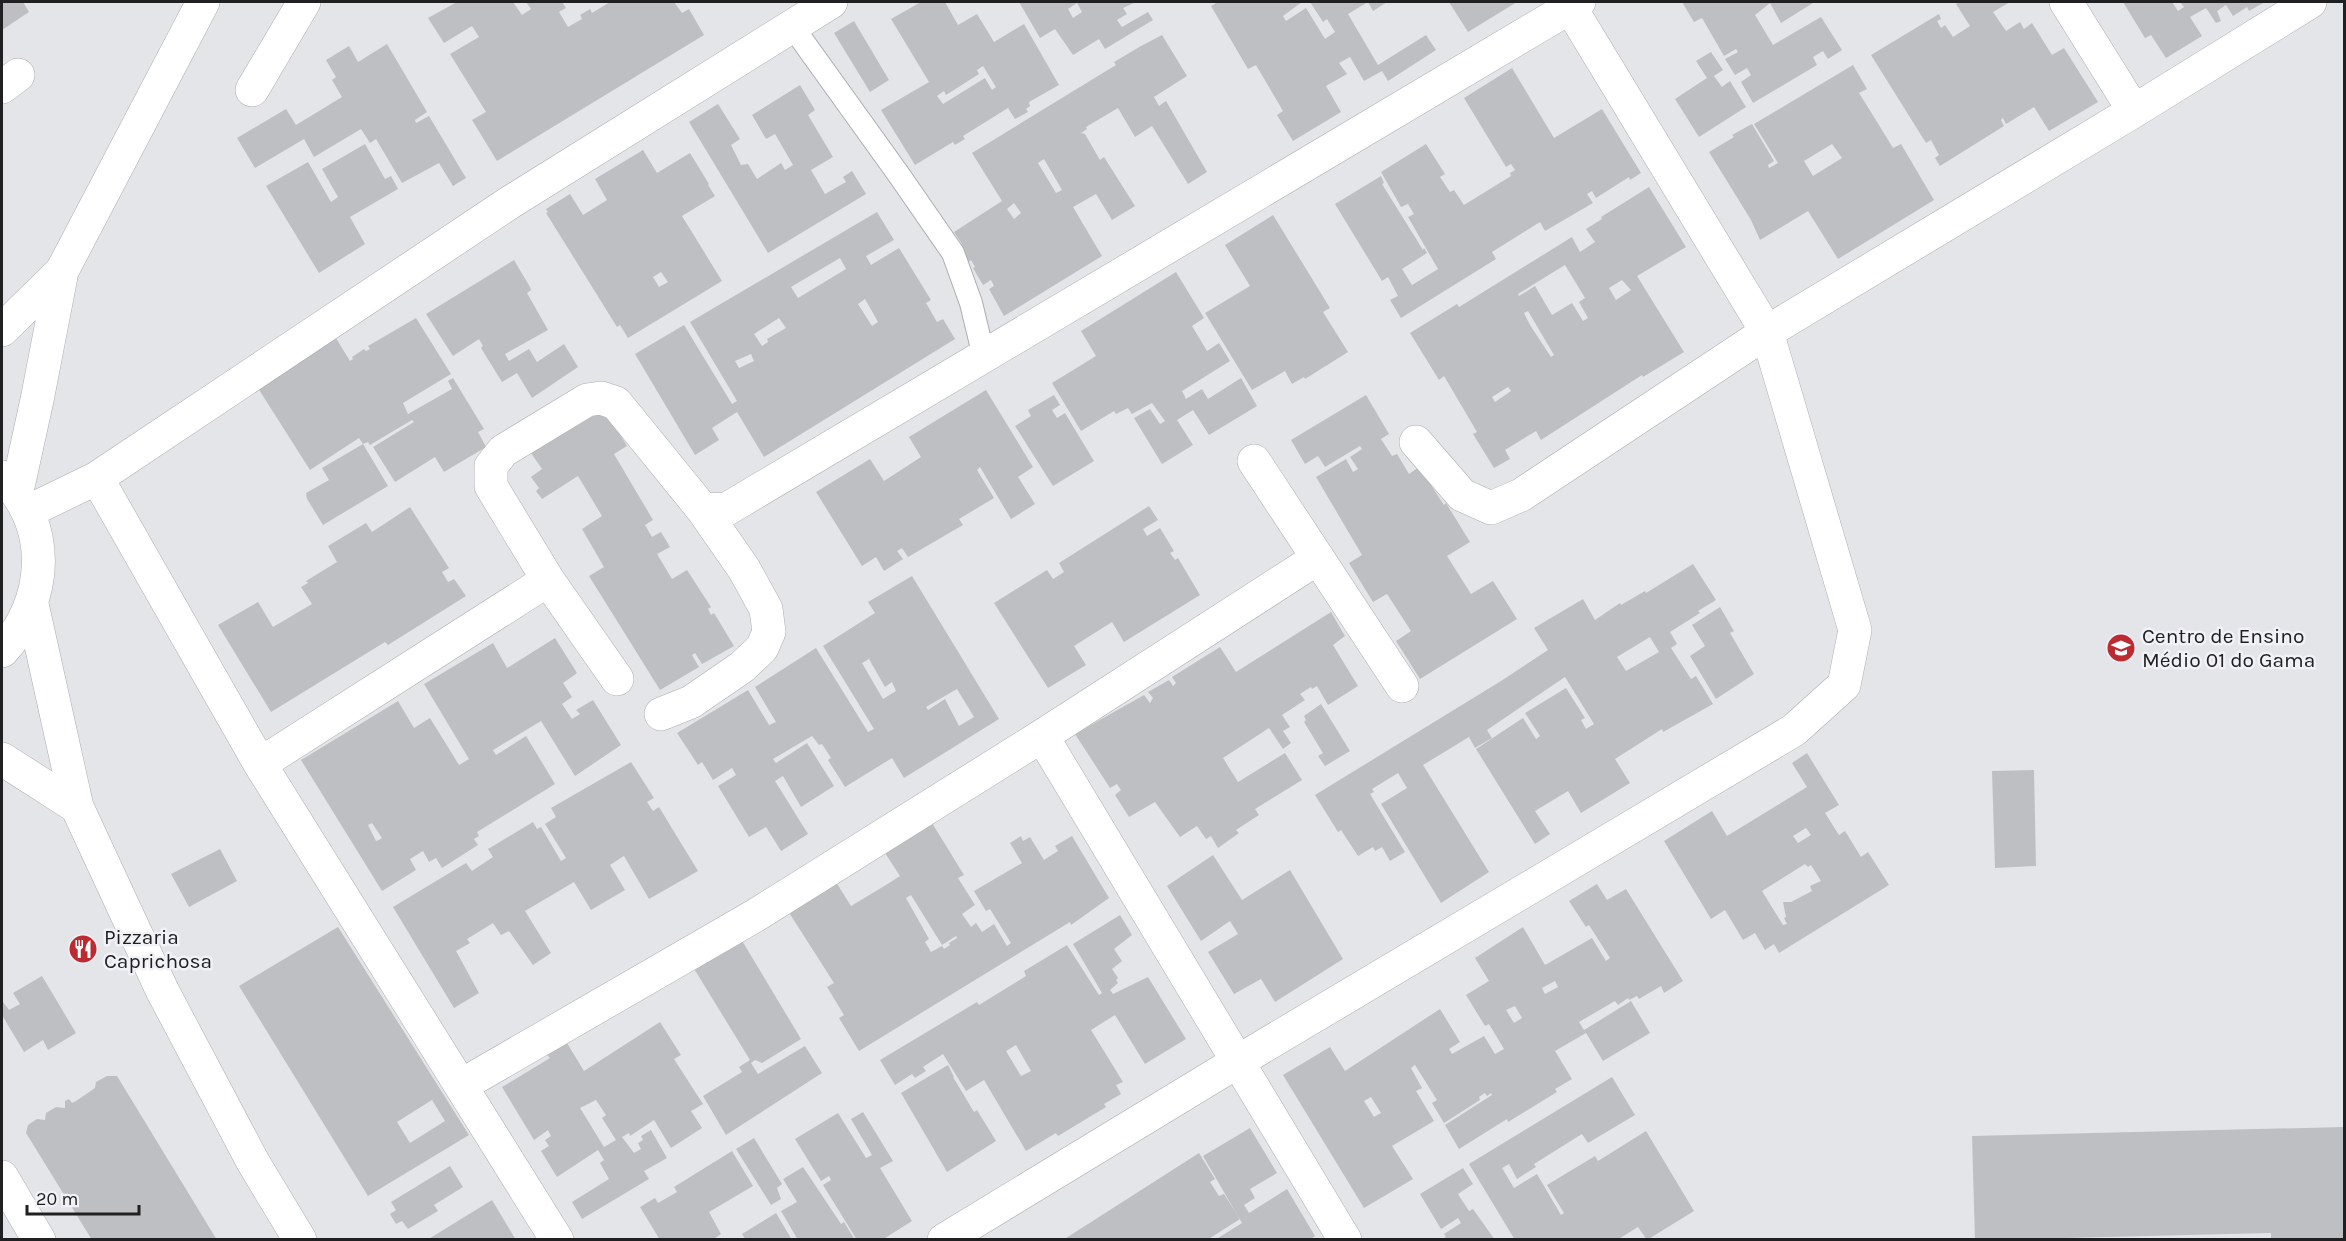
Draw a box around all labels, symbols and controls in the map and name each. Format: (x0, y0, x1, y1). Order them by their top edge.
place label: Centro de Ensino Médio 01 do Gama (2142, 624, 2315, 672)
school or university icon: Centro de Ensino Médio 01 do Gama (2105, 632, 2137, 664)
place label: Pizzaria Caprichosa (104, 925, 212, 973)
restaurant icon: Pizzaria Caprichosa (67, 933, 99, 965)
scale bar (27, 1178, 140, 1216)
text: 20 m (36, 1188, 78, 1210)

